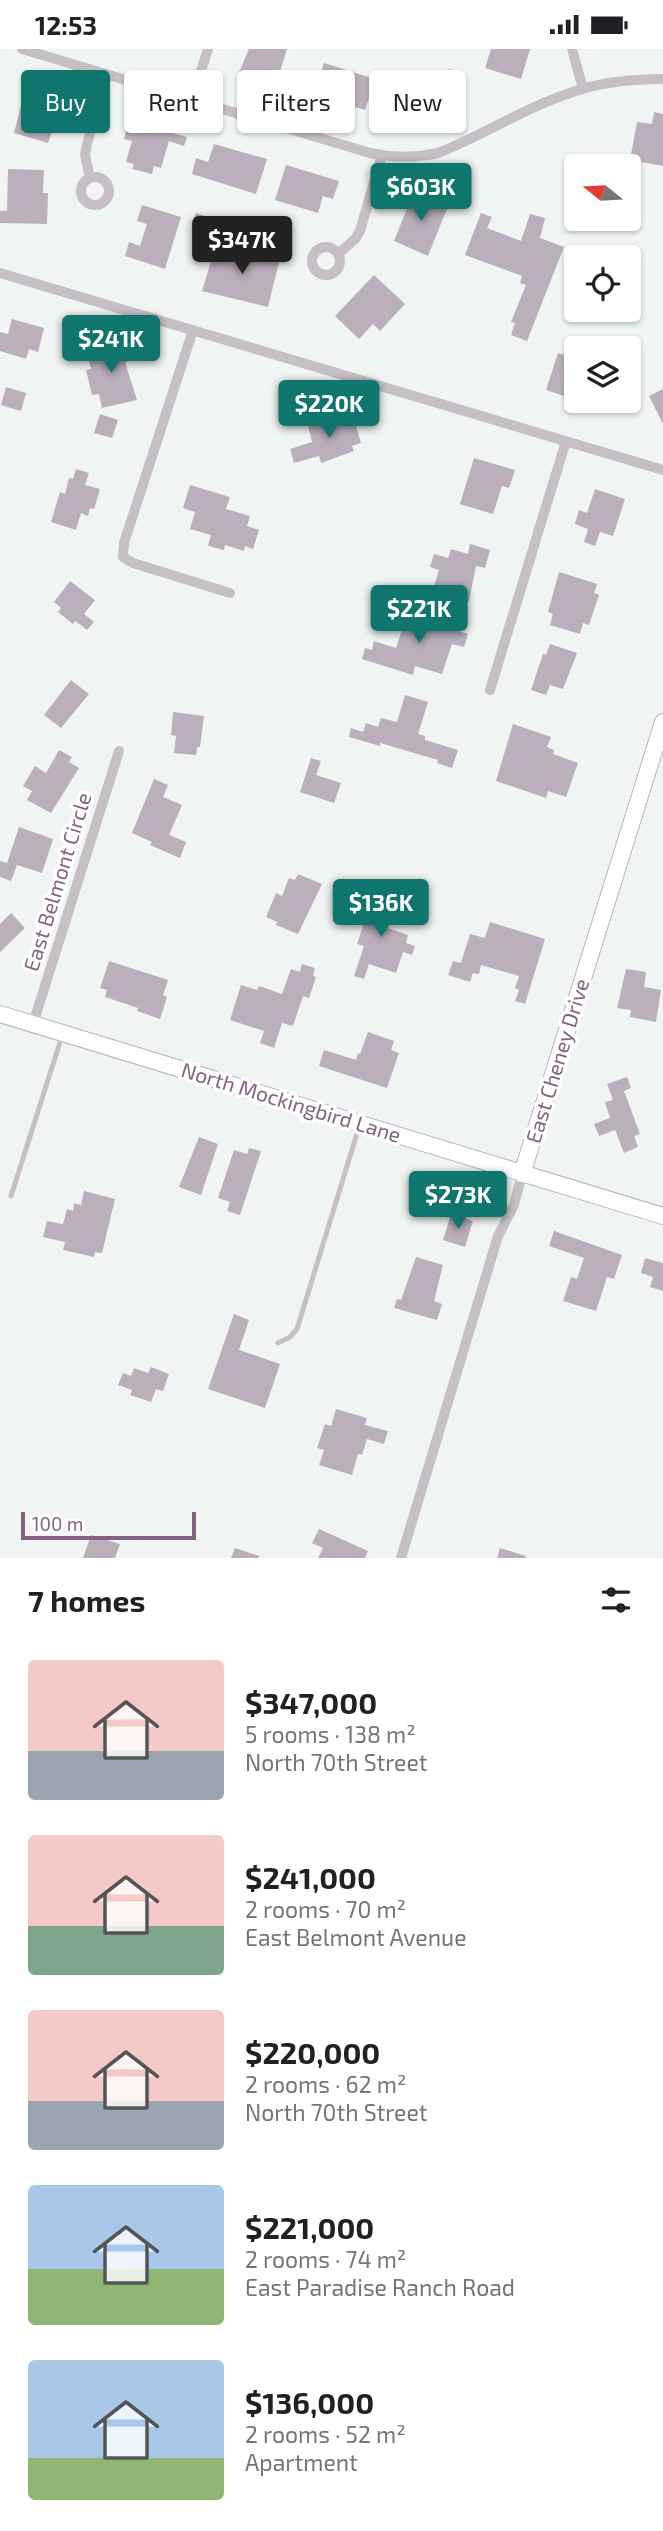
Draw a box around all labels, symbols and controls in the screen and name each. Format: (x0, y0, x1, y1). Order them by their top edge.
text: 12:53 (35, 9, 97, 40)
chip: Buy (21, 70, 110, 133)
chip: Rent (124, 70, 223, 133)
chip: Filters (237, 70, 355, 133)
chip: New (369, 70, 466, 133)
north arrow (564, 154, 640, 231)
map controls (564, 154, 641, 413)
pin: $603K (372, 163, 470, 223)
text: $603K (386, 172, 456, 200)
pin: $347K (193, 217, 291, 276)
text: $347K (208, 225, 276, 253)
button: locate (564, 245, 641, 322)
pin: $241K (62, 315, 160, 375)
text: $241K (78, 324, 144, 352)
button: layers (564, 336, 641, 413)
pin: $220K (280, 381, 378, 440)
text: $220K (294, 389, 364, 417)
pin: $221K (370, 585, 468, 645)
text: $221K (387, 594, 451, 622)
street label: East Belmont Circle (17, 789, 96, 974)
pin: $136K (332, 879, 430, 939)
text: $136K (349, 888, 413, 916)
street label: East Cheney Drive (520, 975, 593, 1146)
street label: North Mockingbird Lane (179, 1056, 404, 1147)
pin: $273K (409, 1171, 507, 1231)
text: $273K (425, 1180, 491, 1208)
scale bar (21, 1509, 196, 1541)
text: 100 m (32, 1512, 83, 1535)
icon: filters (597, 1581, 635, 1619)
text: 7 homes (28, 1582, 145, 1618)
text: $347,000 (245, 1684, 377, 1720)
icon: home (84, 1688, 168, 1772)
text: 5 rooms · 138 m² (245, 1720, 416, 1748)
text: North 70th Street (245, 1748, 428, 1776)
text: $241,000 (245, 1859, 376, 1895)
icon: home (84, 1863, 168, 1947)
text: 2 rooms · 70 m² (245, 1895, 406, 1923)
text: East Belmont Avenue (245, 1923, 467, 1951)
text: $220,000 (245, 2034, 380, 2070)
icon: home (84, 2038, 168, 2122)
text: 2 rooms · 62 m² (245, 2070, 407, 2098)
text: North 70th Street (245, 2098, 428, 2126)
text: $221,000 (245, 2209, 374, 2245)
icon: home (84, 2213, 168, 2297)
text: 2 rooms · 74 m² (245, 2245, 406, 2273)
text: East Paradise Ranch Road (245, 2273, 515, 2301)
text: $136,000 (245, 2384, 374, 2420)
icon: home (84, 2388, 168, 2472)
text: 2 rooms · 52 m² (245, 2420, 406, 2448)
text: Apartment (245, 2448, 358, 2476)

